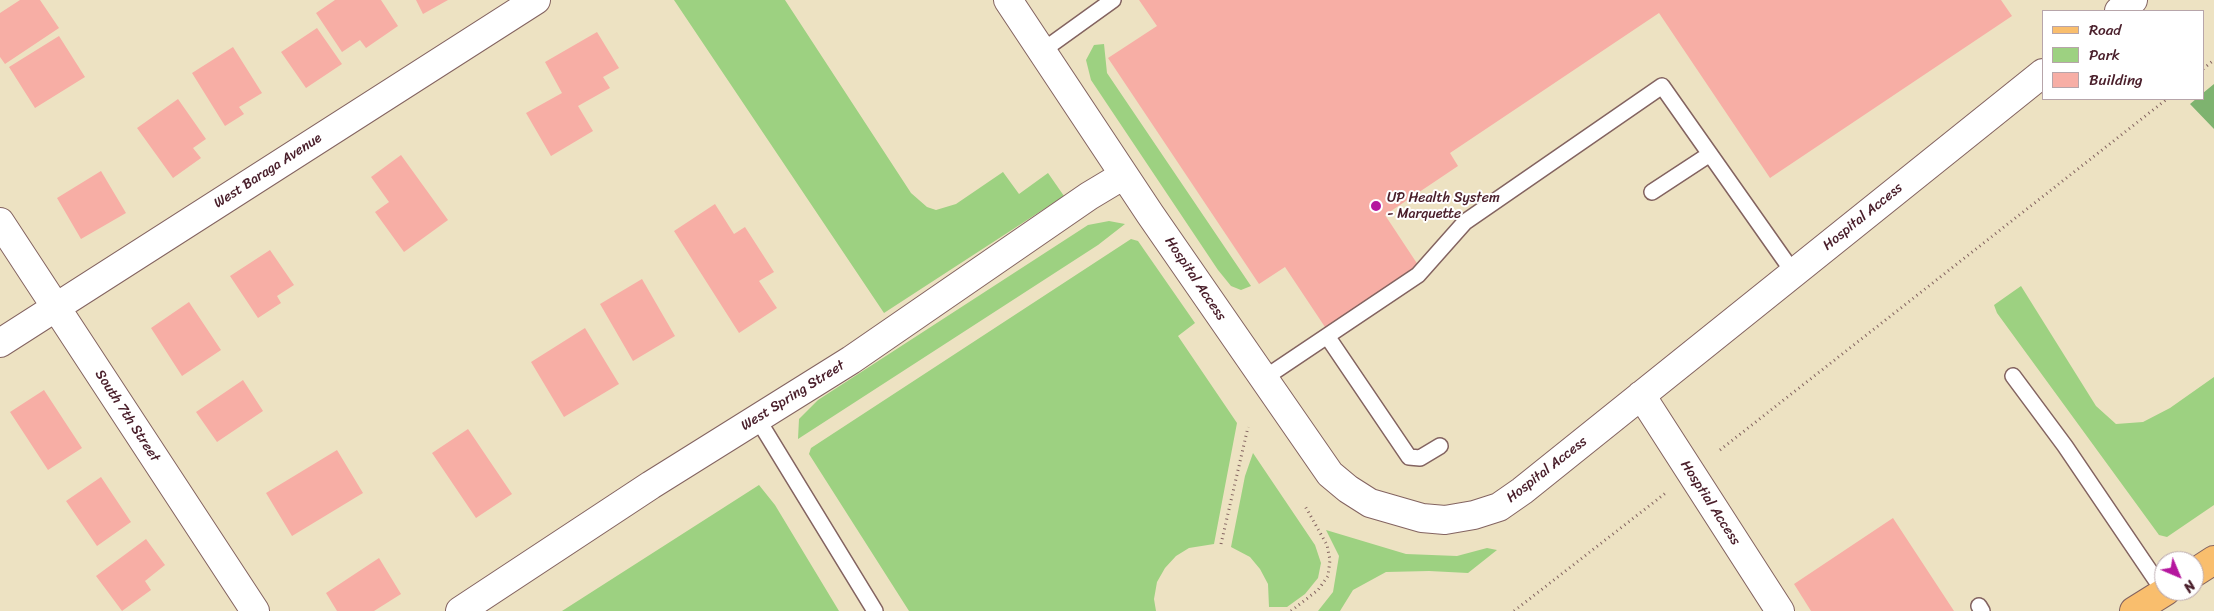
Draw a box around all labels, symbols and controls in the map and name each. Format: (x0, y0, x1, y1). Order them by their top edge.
legend (2042, 10, 2204, 100)
text: Road (2089, 17, 2121, 43)
text: Park (2089, 42, 2120, 68)
text: Building (2089, 67, 2143, 93)
street label: West Baraga Avenue (211, 130, 325, 212)
street label: Hospital Access (1820, 180, 1906, 254)
place label: UP Health System - Marquette (1387, 190, 1500, 222)
marker: UP Health System - Marquette (1369, 199, 1383, 213)
street label: Hospital Access (1161, 234, 1229, 324)
street label: West Spring Street (738, 357, 848, 435)
street label: South 7th Street (91, 367, 163, 465)
street label: Hospital Access (1503, 433, 1591, 507)
street label: Hosptial Access (1676, 458, 1744, 548)
north arrow (2154, 551, 2204, 601)
text: N (2177, 574, 2202, 599)

